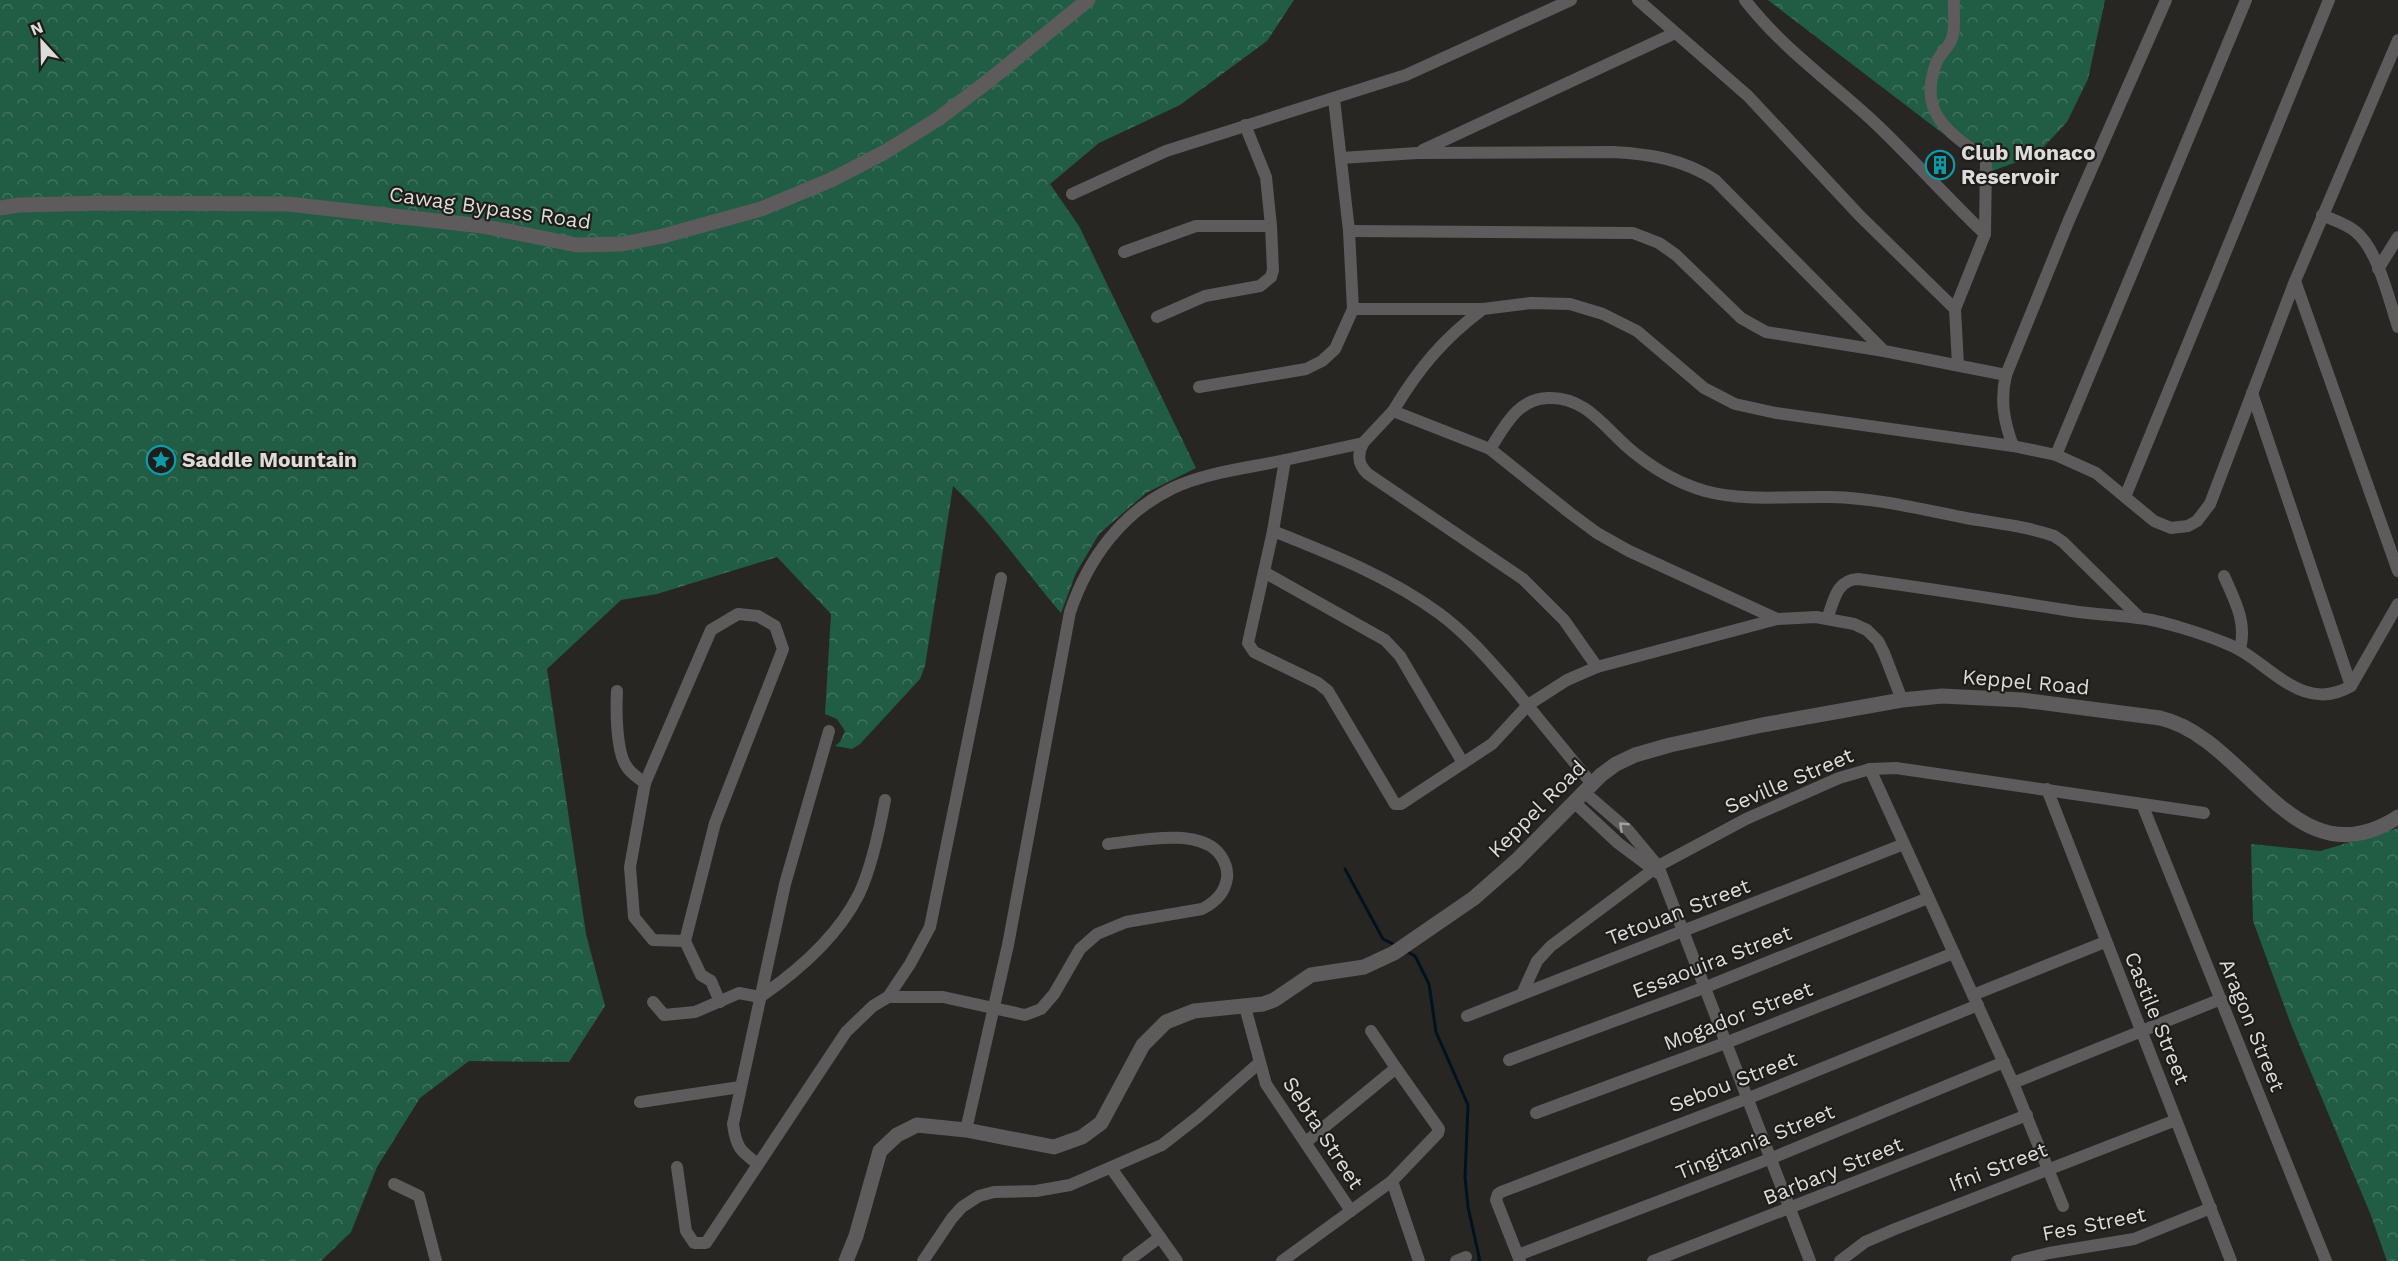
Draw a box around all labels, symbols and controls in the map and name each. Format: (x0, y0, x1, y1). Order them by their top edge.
north arrow (12, 12, 72, 72)
text: N (28, 18, 46, 40)
place label: Club Monaco Reservoir (1961, 140, 2096, 189)
building icon: Club Monaco Reservoir (1924, 149, 1956, 181)
street label: Cawag Bypass Road (387, 181, 593, 234)
place icon: Saddle Mountain (145, 444, 177, 476)
place label: Saddle Mountain (182, 447, 357, 472)
street label: Keppel Road (1961, 663, 2091, 700)
street label: Seville Street (1721, 742, 1857, 819)
street label: Keppel Road (1483, 755, 1591, 863)
one-way arrow (1620, 823, 1631, 834)
street label: Tetouan Street (1602, 873, 1753, 950)
street label: Essaouira Street (1629, 920, 1795, 1003)
street label: Castile Street (2120, 948, 2195, 1088)
street label: Aragon Street (2214, 955, 2291, 1095)
street label: Mogador Street (1660, 976, 1816, 1055)
street label: Sebou Street (1665, 1046, 1800, 1117)
street label: Sebta Street (1278, 1072, 1369, 1194)
street label: Tingitania Street (1672, 1098, 1838, 1185)
street label: Barbary Street (1759, 1131, 1907, 1210)
street label: Ifni Street (1945, 1136, 2051, 1197)
street label: Fes Street (2040, 1201, 2148, 1246)

